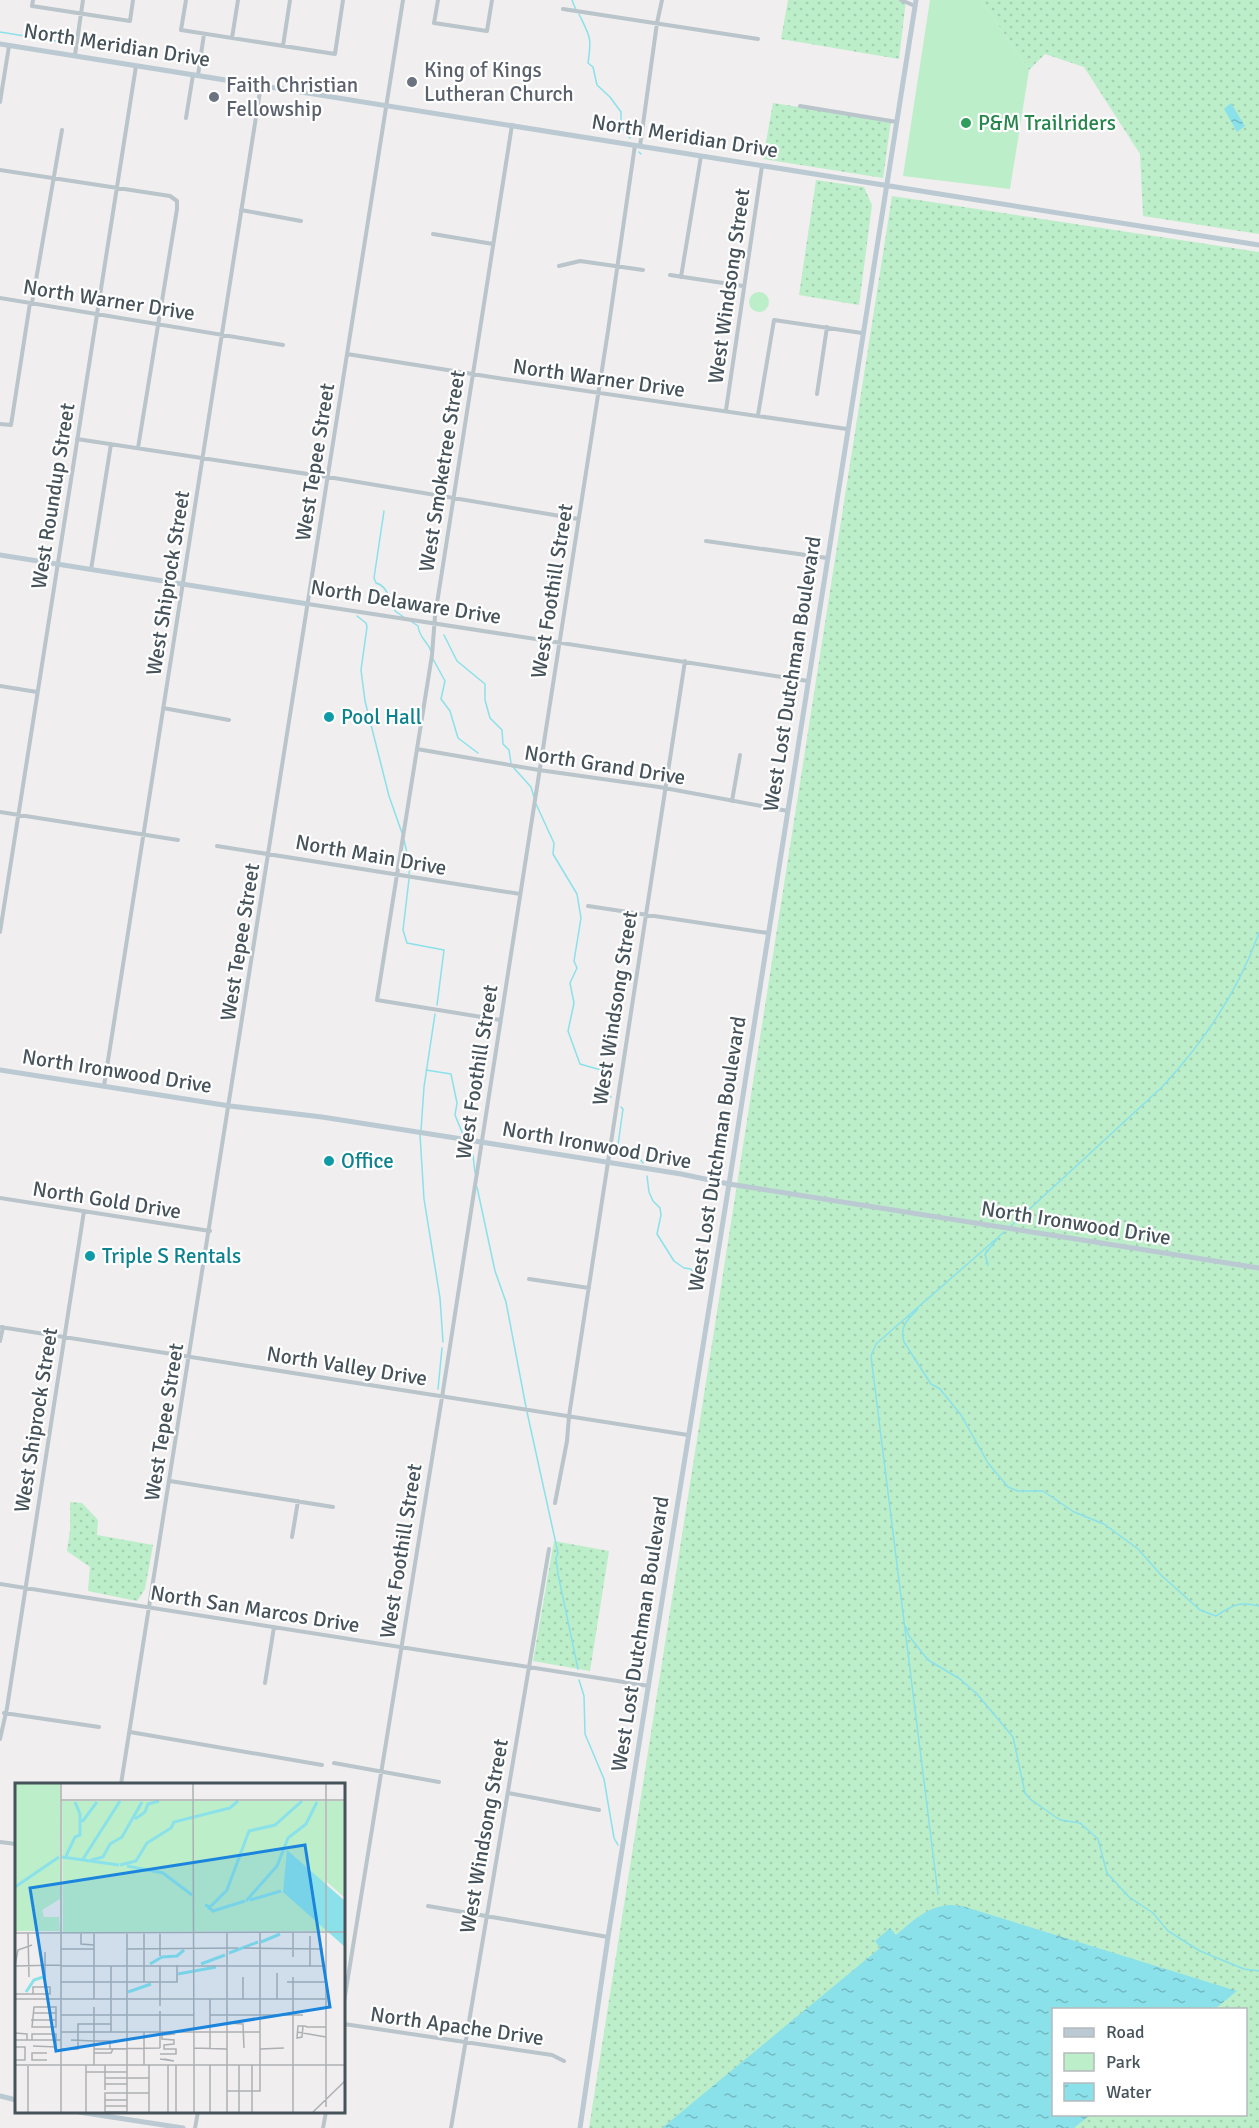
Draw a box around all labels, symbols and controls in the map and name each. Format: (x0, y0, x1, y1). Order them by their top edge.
street label: North Meridian Drive (22, 17, 212, 73)
place label: King of Kings Lutheran Church (424, 57, 574, 107)
place label: Faith Christian Fellowship (226, 72, 358, 122)
marker: King of Kings Lutheran Church (405, 75, 419, 89)
marker: Faith Christian Fellowship (207, 90, 221, 104)
street label: North Meridian Drive (590, 108, 780, 164)
place label: P&M Trailriders (978, 110, 1116, 136)
marker: P&M Trailriders (959, 116, 973, 130)
street label: West Windsong Street (702, 187, 756, 385)
street label: North Warner Drive (21, 274, 197, 326)
street label: North Warner Drive (511, 353, 687, 403)
street label: West Smoketree Street (413, 368, 471, 574)
street label: West Tepee Street (290, 381, 340, 543)
street label: West Roundup Street (25, 401, 81, 591)
street label: West Shiprock Street (141, 489, 195, 677)
street label: West Foothill Street (525, 502, 579, 680)
street label: West Lost Dutchman Boulevard (757, 534, 827, 814)
street label: North Delaware Drive (309, 574, 503, 630)
place label: Pool Hall (341, 704, 422, 730)
marker: Pool Hall (322, 710, 336, 724)
street label: North Grand Drive (523, 739, 687, 791)
street label: North Main Drive (293, 829, 449, 881)
street label: West Tepee Street (215, 861, 265, 1023)
street label: West Windsong Street (587, 909, 643, 1107)
street label: West Foothill Street (450, 983, 504, 1161)
street label: West Lost Dutchman Boulevard (682, 1014, 752, 1294)
street label: North Ironwood Drive (20, 1043, 214, 1099)
street label: North Ironwood Drive (500, 1116, 694, 1174)
place label: Office (341, 1148, 394, 1174)
marker: Office (322, 1154, 336, 1168)
street label: North Gold Drive (31, 1175, 183, 1225)
street label: North Ironwood Drive (979, 1195, 1173, 1251)
place label: Triple S Rentals (102, 1243, 241, 1269)
marker: Triple S Rentals (83, 1249, 97, 1263)
street label: West Shiprock Street (9, 1326, 63, 1514)
street label: North Valley Drive (265, 1340, 429, 1392)
street label: West Tepee Street (139, 1341, 189, 1503)
street label: West Foothill Street (374, 1462, 428, 1640)
street label: West Lost Dutchman Boulevard (605, 1494, 675, 1774)
street label: North San Marcos Drive (148, 1580, 362, 1638)
street label: West Windsong Street (454, 1737, 514, 1935)
inset map (15, 1783, 345, 2113)
street label: North Apache Drive (369, 2001, 545, 2051)
legend (1052, 2008, 1247, 2116)
text: Road (1106, 2021, 1145, 2043)
text: Park (1106, 2051, 1141, 2073)
text: Water (1106, 2081, 1152, 2103)

